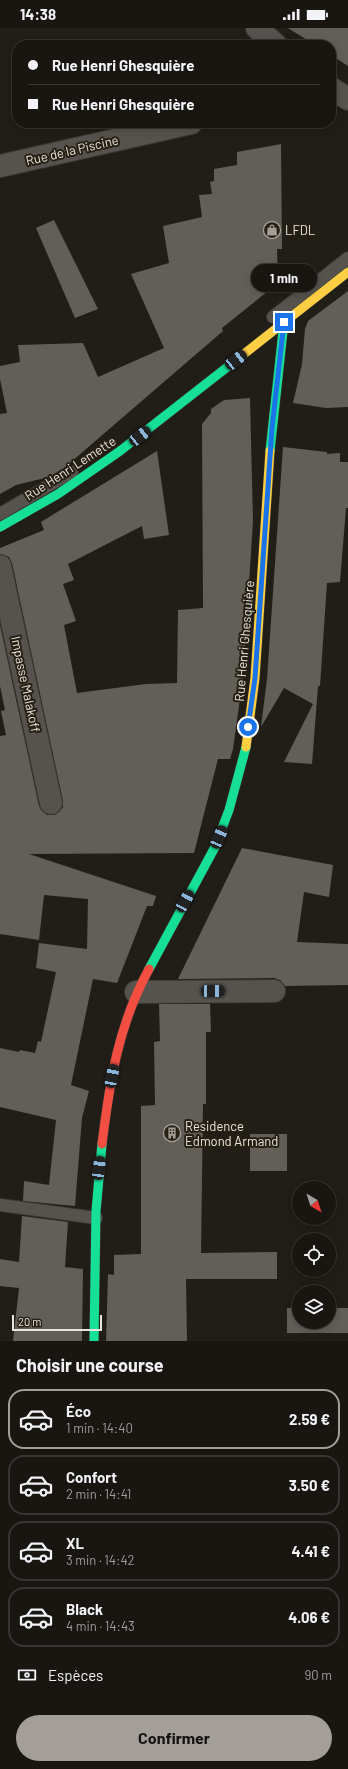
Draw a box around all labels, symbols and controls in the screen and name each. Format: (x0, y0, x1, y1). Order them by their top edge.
text: 14:38 (20, 5, 56, 23)
text: Rue Henri Ghesquière (52, 56, 194, 74)
text: Rue Henri Ghesquière (52, 95, 194, 113)
street label: Rue de la Piscine (24, 132, 120, 168)
shop icon: LFDL (262, 220, 282, 240)
place label: LFDL (285, 222, 315, 238)
callout: 1 min (251, 264, 317, 292)
text: 1 min (270, 270, 298, 286)
route end (275, 313, 293, 331)
car (223, 348, 249, 372)
car (127, 424, 153, 448)
street label: Rue Henri Lemette (21, 433, 119, 503)
street label: Rue Henri Ghesquière (231, 580, 257, 702)
street label: Impasse Malakoff (8, 634, 44, 734)
route start (239, 718, 257, 736)
car (209, 824, 229, 850)
car (174, 888, 196, 914)
car (201, 985, 225, 997)
car (104, 1063, 120, 1089)
place label: Residence Edmond Armand (185, 1118, 278, 1149)
building icon: Residence Edmond Armand (162, 1123, 182, 1143)
car (92, 1155, 106, 1181)
north arrow (292, 1181, 336, 1225)
map controls (292, 1181, 336, 1329)
button: locate (292, 1233, 336, 1277)
button: layers (292, 1285, 336, 1329)
scale bar (12, 1313, 102, 1332)
text: 20 m (18, 1315, 41, 1328)
text: Choisir une course (16, 1354, 164, 1376)
icon: car (18, 1401, 54, 1437)
text: Éco (66, 1402, 91, 1420)
text: 2.59 € (289, 1410, 330, 1428)
text: 1 min · 14:40 (66, 1420, 133, 1436)
icon: car (18, 1467, 54, 1503)
text: Confort (66, 1468, 117, 1486)
text: 3.50 € (289, 1476, 330, 1494)
text: 2 min · 14:41 (66, 1486, 131, 1502)
icon: car (18, 1533, 54, 1569)
text: XL (66, 1534, 84, 1552)
text: 4.41 € (291, 1542, 330, 1560)
text: 3 min · 14:42 (66, 1552, 135, 1568)
icon: car (18, 1599, 54, 1635)
text: Black (66, 1600, 103, 1618)
text: 4.06 € (288, 1608, 330, 1626)
text: 4 min · 14:43 (66, 1618, 135, 1634)
icon: cash (16, 1664, 38, 1686)
text: Espèces (48, 1666, 103, 1684)
text: 90 m (305, 1667, 332, 1683)
button: Confirmer (16, 1715, 332, 1761)

